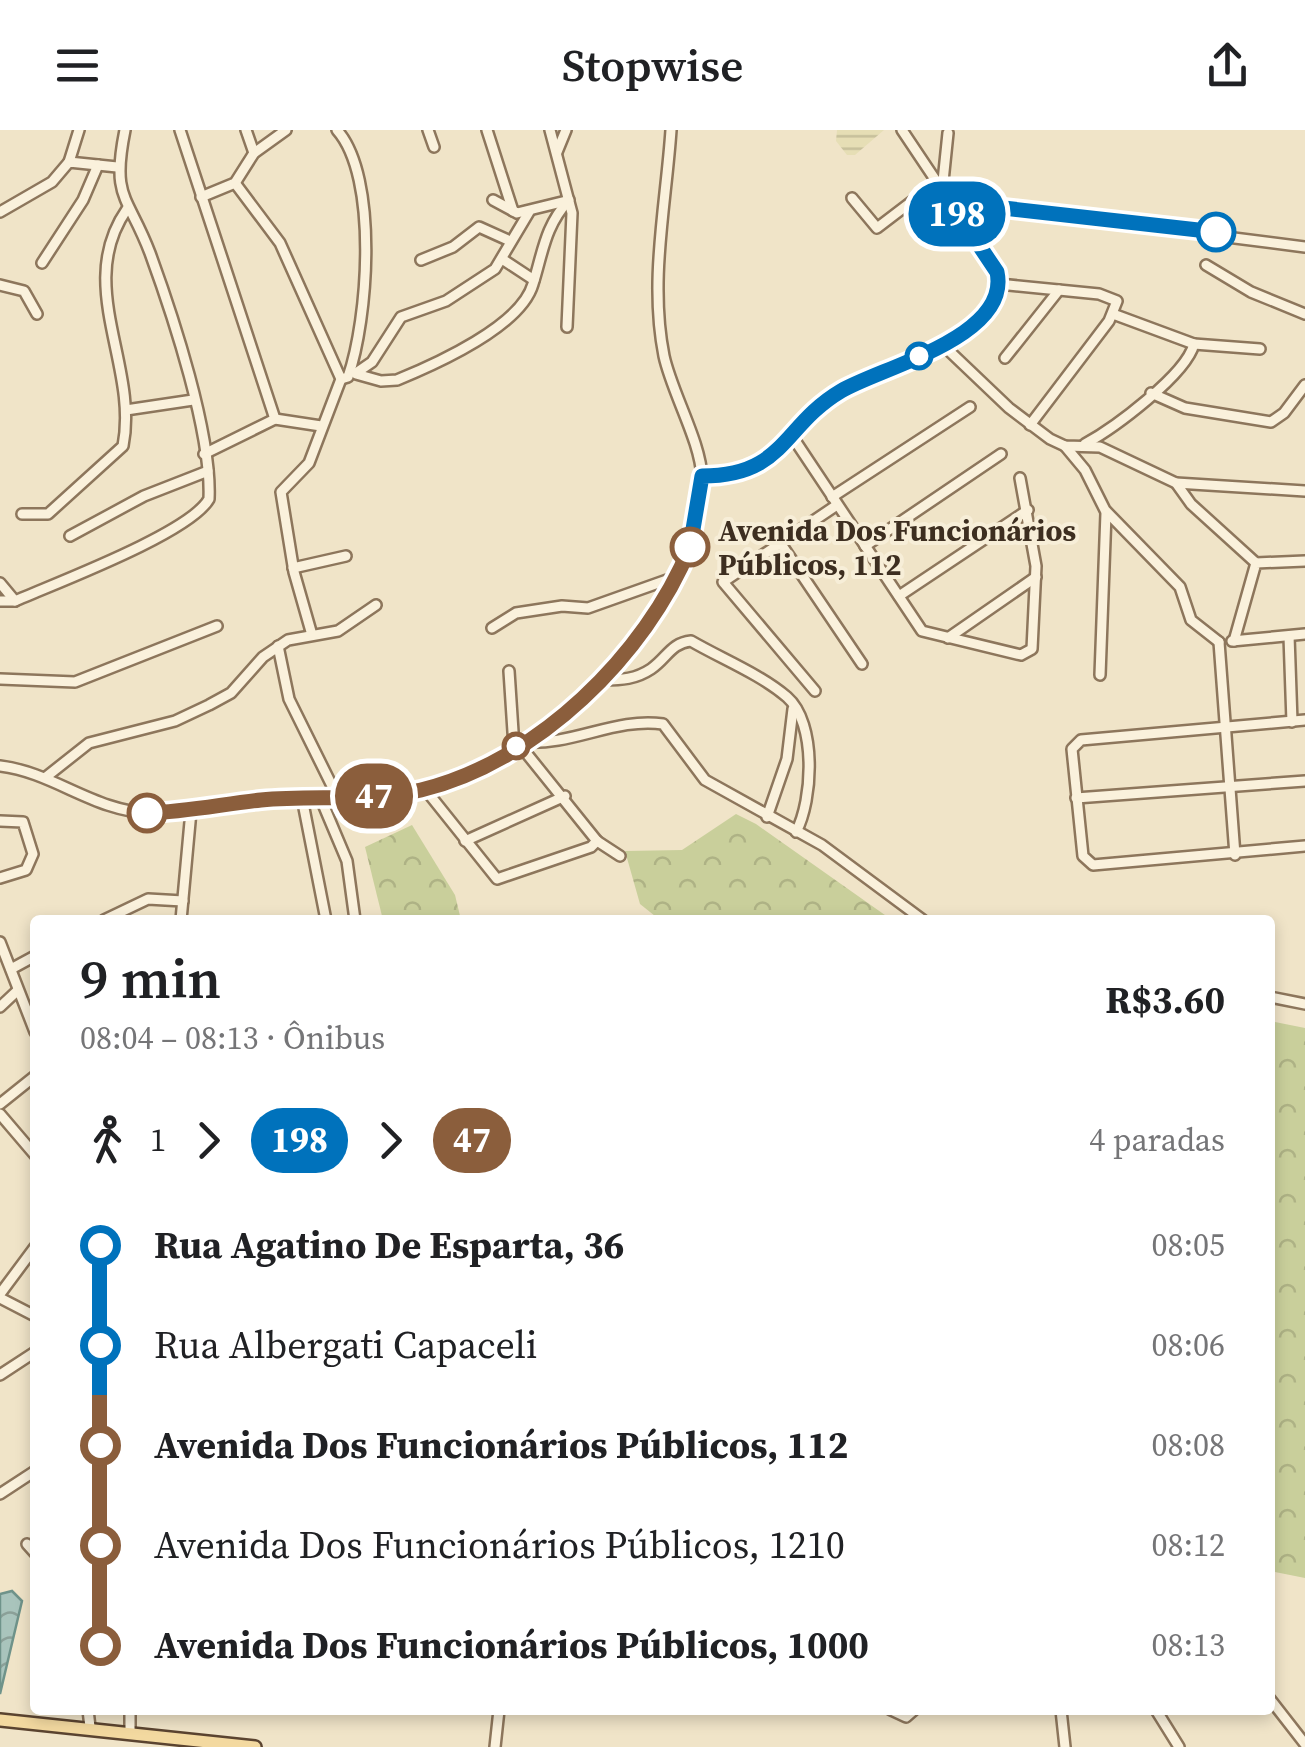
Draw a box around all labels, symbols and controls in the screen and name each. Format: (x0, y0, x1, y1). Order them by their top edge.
text: Stopwise (562, 34, 743, 96)
icon: menu (50, 38, 105, 93)
icon: share (1200, 38, 1255, 93)
line badge: 198 (900, 182, 1014, 246)
text: 198 (929, 190, 985, 238)
unlabelled marker (1197, 213, 1235, 251)
unlabelled marker (906, 343, 932, 369)
place label: Avenida Dos Funcionários Públicos, 112 (718, 510, 1076, 585)
marker: Avenida Dos Funcionários Públicos, 112 (671, 528, 709, 566)
unlabelled marker (503, 733, 529, 759)
line badge: 47 (329, 764, 419, 828)
text: 47 (355, 772, 393, 820)
unlabelled marker (128, 794, 166, 832)
text: 9 min (80, 941, 221, 1016)
text: R$3.60 (1105, 974, 1225, 1026)
text: 08:04 – 08:13 · Ônibus (80, 1016, 385, 1060)
icon: walk (80, 1113, 135, 1168)
icon: forward (181, 1113, 236, 1168)
icon: forward (363, 1113, 418, 1168)
text: 198 (271, 1116, 328, 1164)
text: 47 (453, 1116, 491, 1164)
text: 1 (150, 1118, 166, 1162)
text: 4 paradas (1089, 1118, 1225, 1162)
text: Rua Agatino De Esparta, 36 (154, 1219, 624, 1271)
text: 08:05 (1151, 1223, 1225, 1267)
text: Rua Albergati Capaceli (154, 1319, 537, 1371)
text: 08:06 (1151, 1323, 1225, 1367)
text: Avenida Dos Funcionários Públicos, 112 (154, 1419, 848, 1471)
text: 08:08 (1151, 1423, 1225, 1467)
text: Avenida Dos Funcionários Públicos, 1210 (154, 1519, 845, 1571)
text: 08:12 (1151, 1523, 1225, 1567)
text: Avenida Dos Funcionários Públicos, 1000 (154, 1619, 869, 1671)
text: 08:13 (1151, 1623, 1225, 1667)

